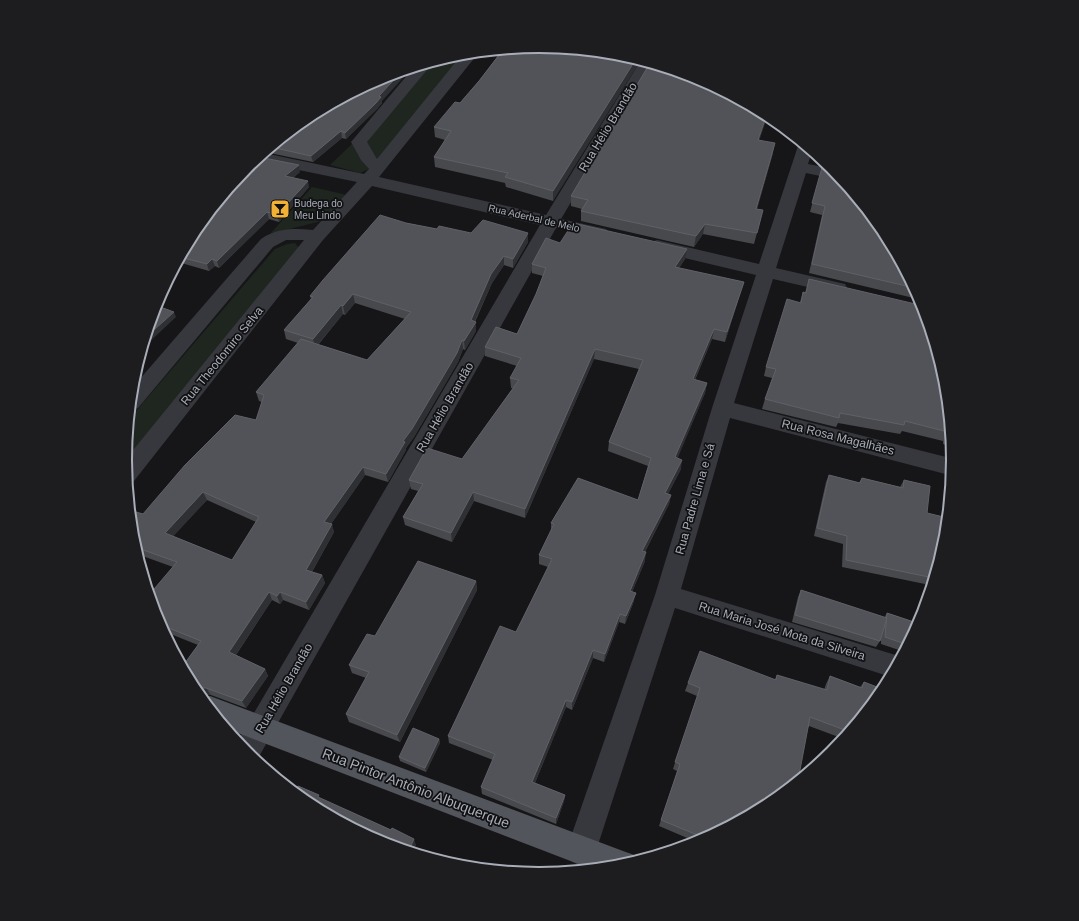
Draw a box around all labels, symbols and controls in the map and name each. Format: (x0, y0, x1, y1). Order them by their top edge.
street label: Rua Hélio Brandão (576, 80, 640, 174)
bar icon: Budega do Meu Lindo (269, 198, 291, 220)
place label: Budega do Meu Lindo (294, 198, 343, 221)
street label: Rua Aderbal de Melo (487, 202, 581, 234)
street label: Rua Theodomiro Selva (178, 304, 266, 408)
street label: Rua Hélio Brandão (414, 359, 477, 454)
street label: Rua Rosa Magalhães (780, 416, 896, 458)
street label: Rua Padre Lima e Sá (672, 442, 718, 556)
street label: Rua Maria José Mota da Silveira (697, 599, 867, 663)
street label: Rua Hélio Brandão (253, 640, 316, 735)
street label: Rua Pintor Antônio Albuquerque (320, 745, 512, 831)

